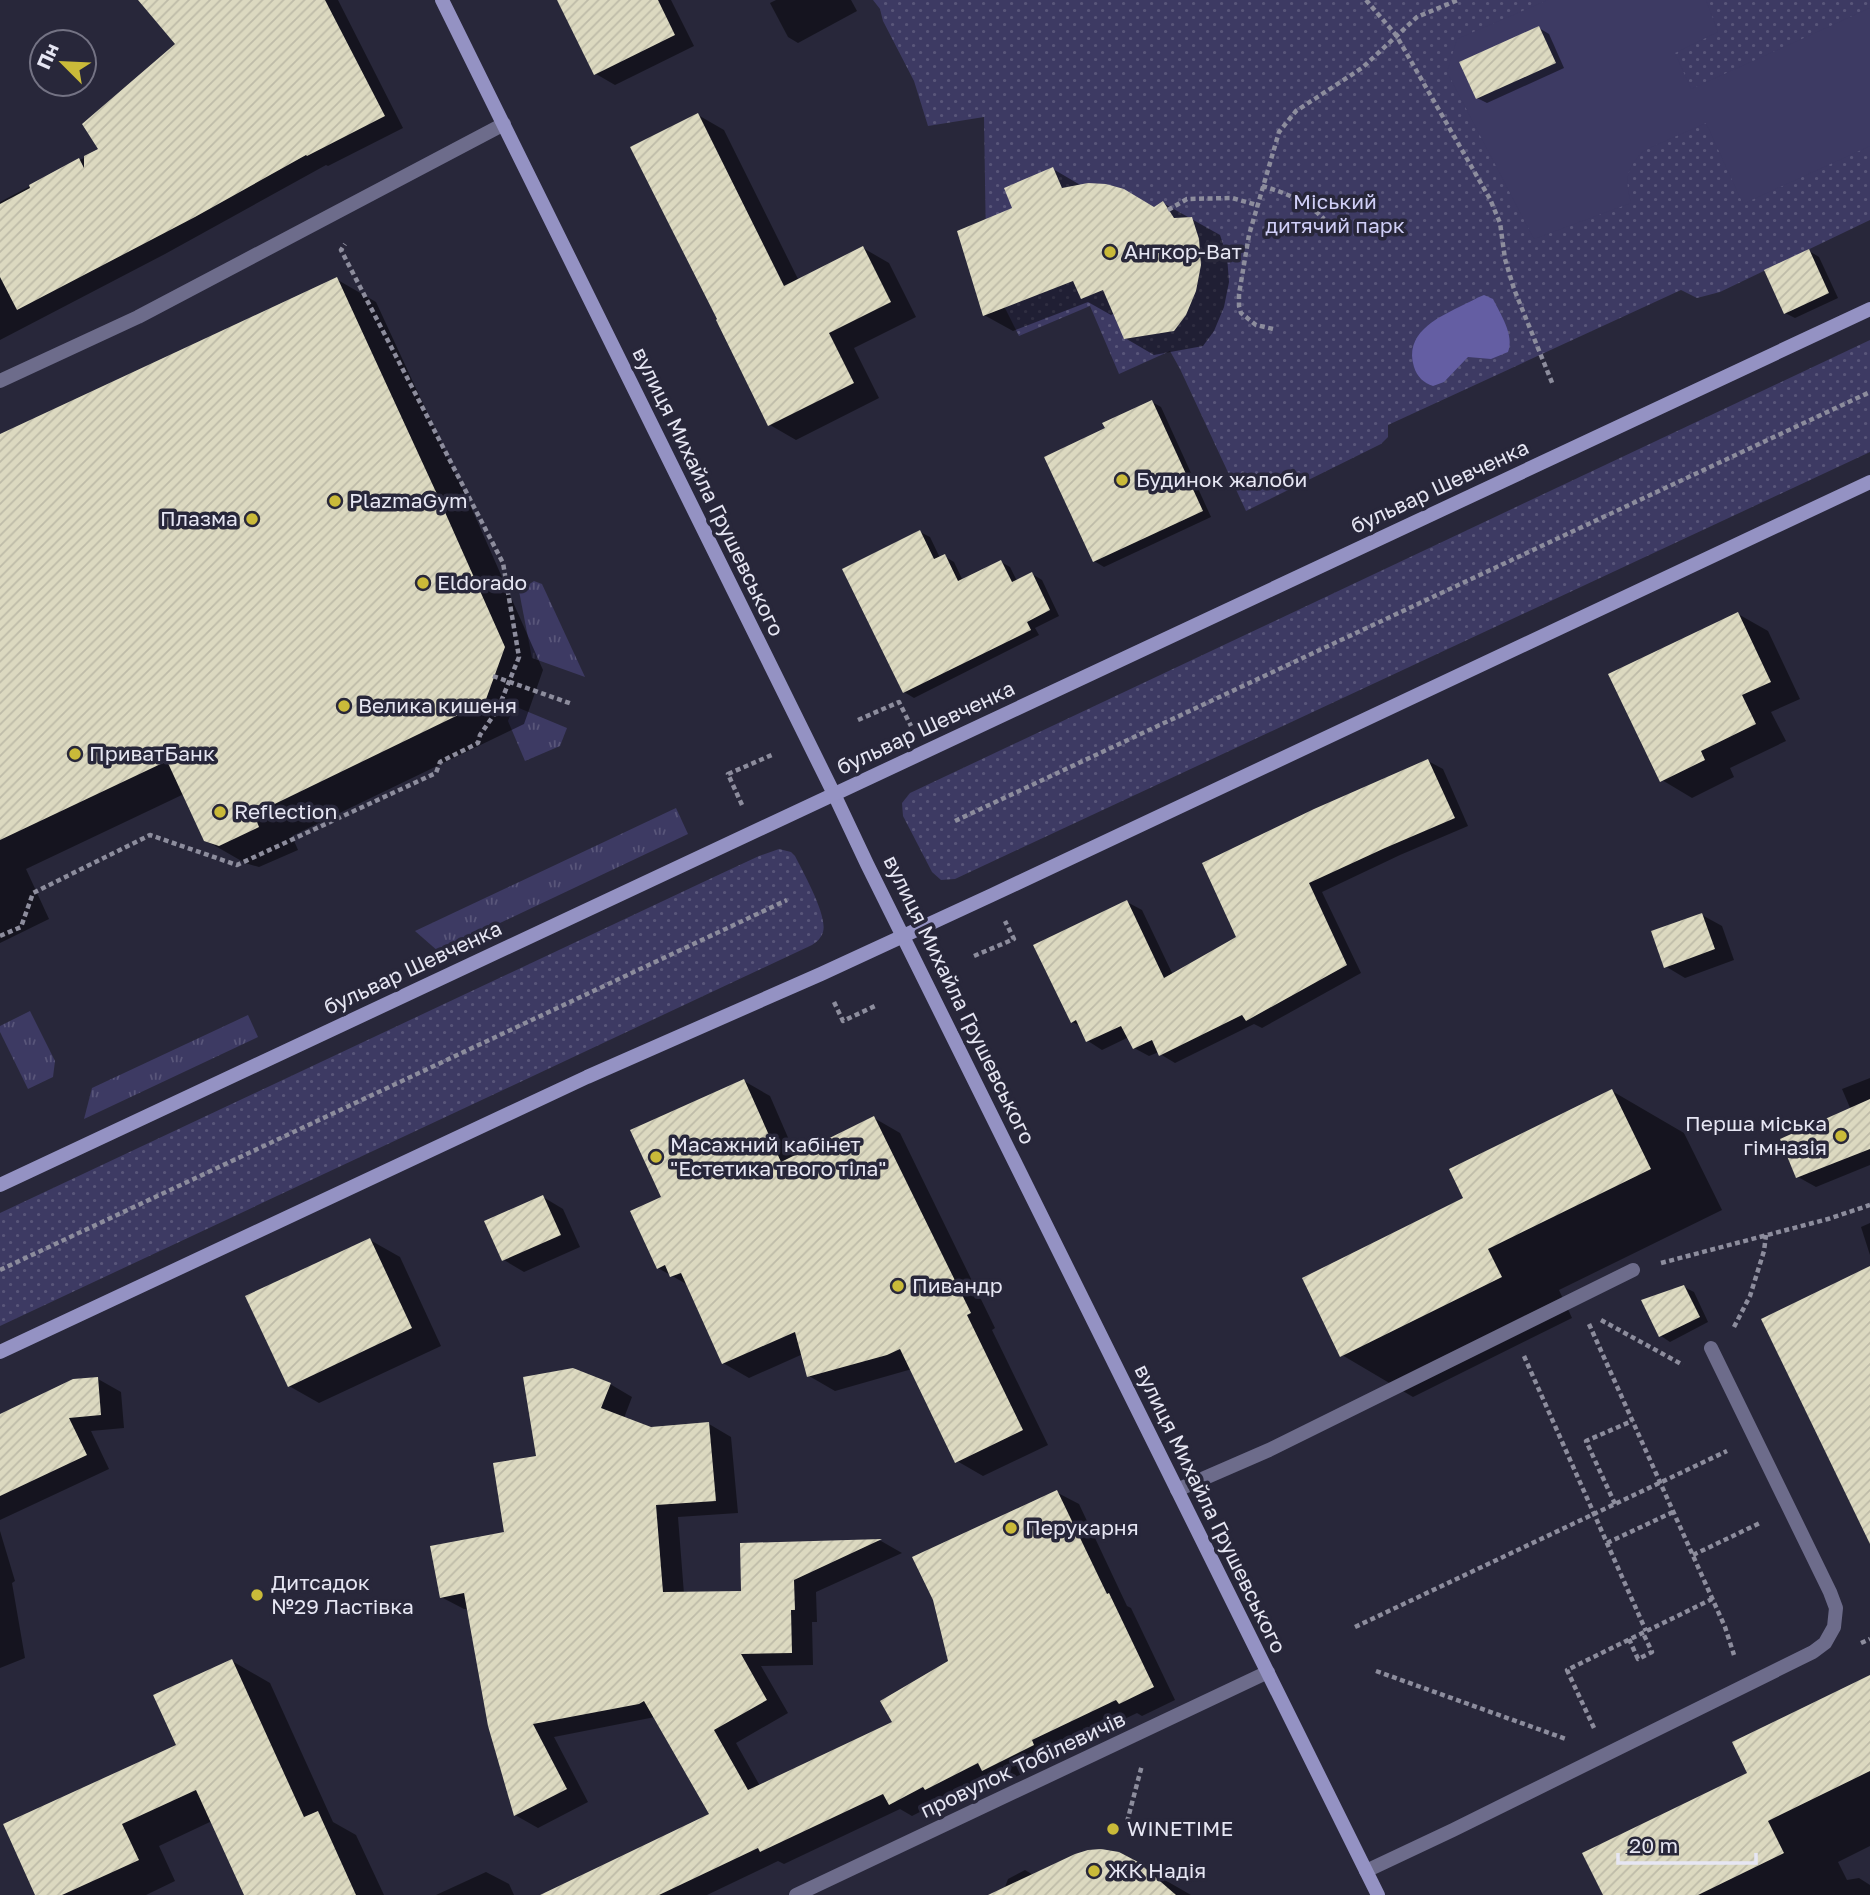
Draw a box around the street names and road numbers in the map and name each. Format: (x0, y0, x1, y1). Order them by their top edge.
street label: вулиця Михайла Грушевського (627, 343, 790, 640)
street label: бульвар Шевченка (1346, 433, 1533, 539)
street label: бульвар Шевченка (832, 674, 1019, 780)
street label: вулиця Михайла Грушевського (878, 851, 1041, 1148)
street label: бульвар Шевченка (319, 914, 506, 1020)
street label: вулиця Михайла Грушевського (1129, 1360, 1292, 1657)
street label: провулок Тобілевичів (916, 1705, 1129, 1823)

